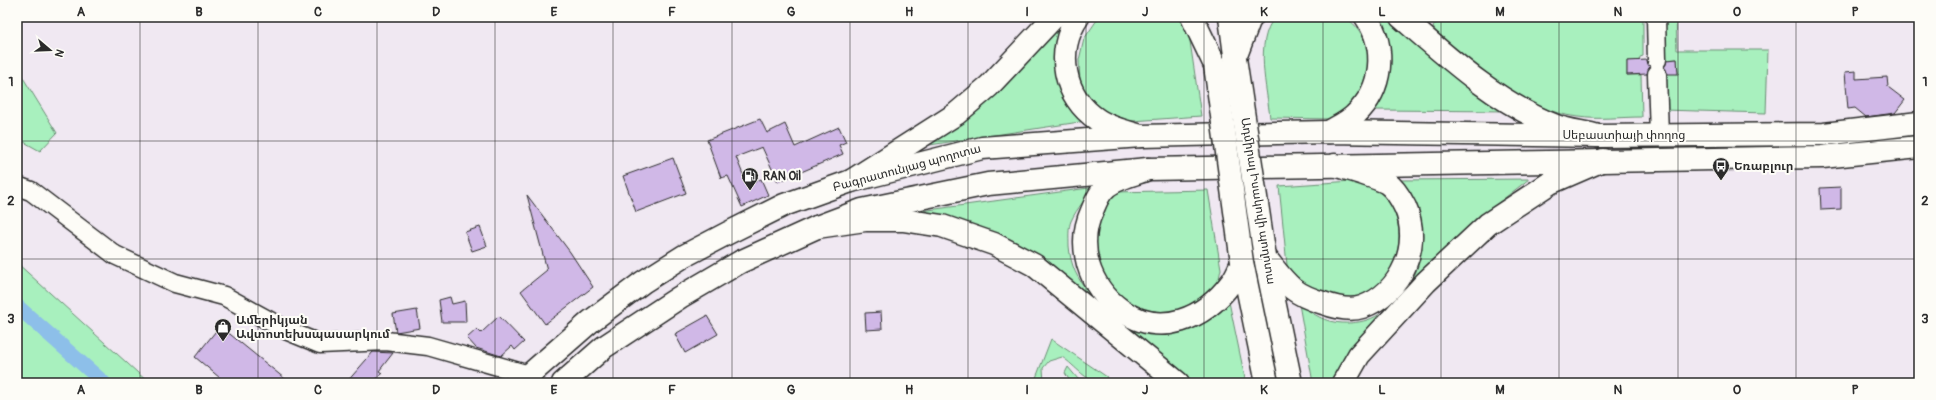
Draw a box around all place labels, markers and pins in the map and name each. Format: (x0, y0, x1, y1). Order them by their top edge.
bus stop icon: Եռաբլուր (1711, 156, 1731, 181)
place label: Եռաբլուր (1734, 159, 1793, 174)
fuel station icon: RAN Oil (740, 166, 760, 191)
place label: RAN Oil (763, 169, 801, 184)
place label: Ամերիկյան Ավտոտեխսպասարկում (236, 313, 390, 342)
shop icon: Ամերիկյան Ավտոտեխսպասարկում (213, 317, 233, 342)

